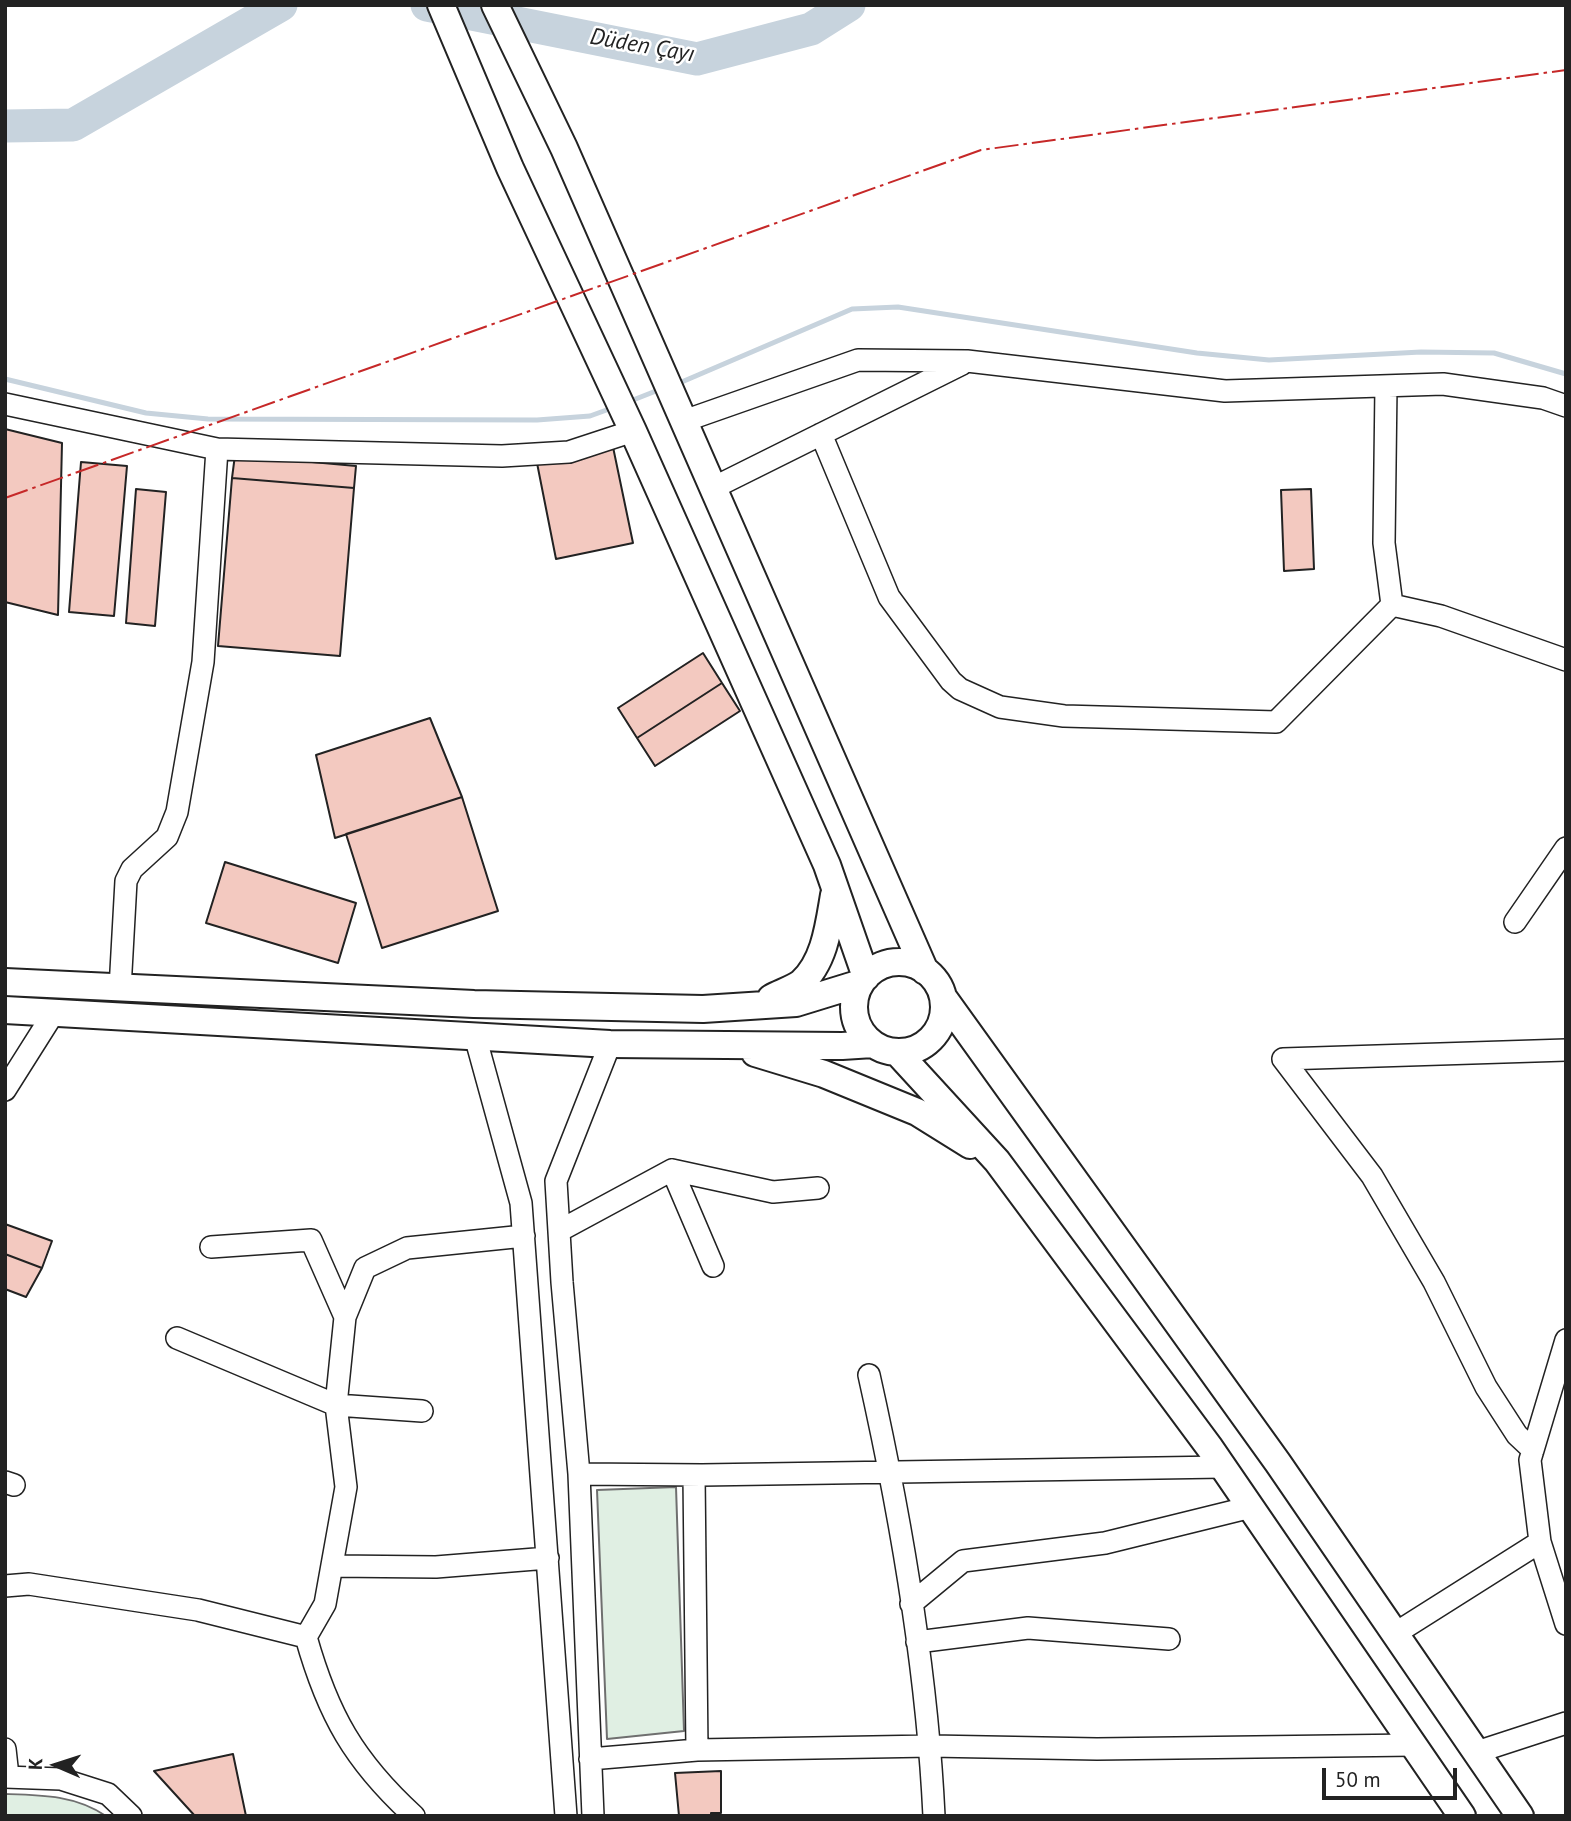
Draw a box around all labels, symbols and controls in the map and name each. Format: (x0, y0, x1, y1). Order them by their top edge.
water label: Düden Çayı (588, 23, 696, 69)
north arrow (21, 1730, 91, 1800)
scale bar (1326, 1755, 1461, 1799)
text: K (23, 1757, 47, 1770)
text: 50 m (1335, 1766, 1381, 1793)

